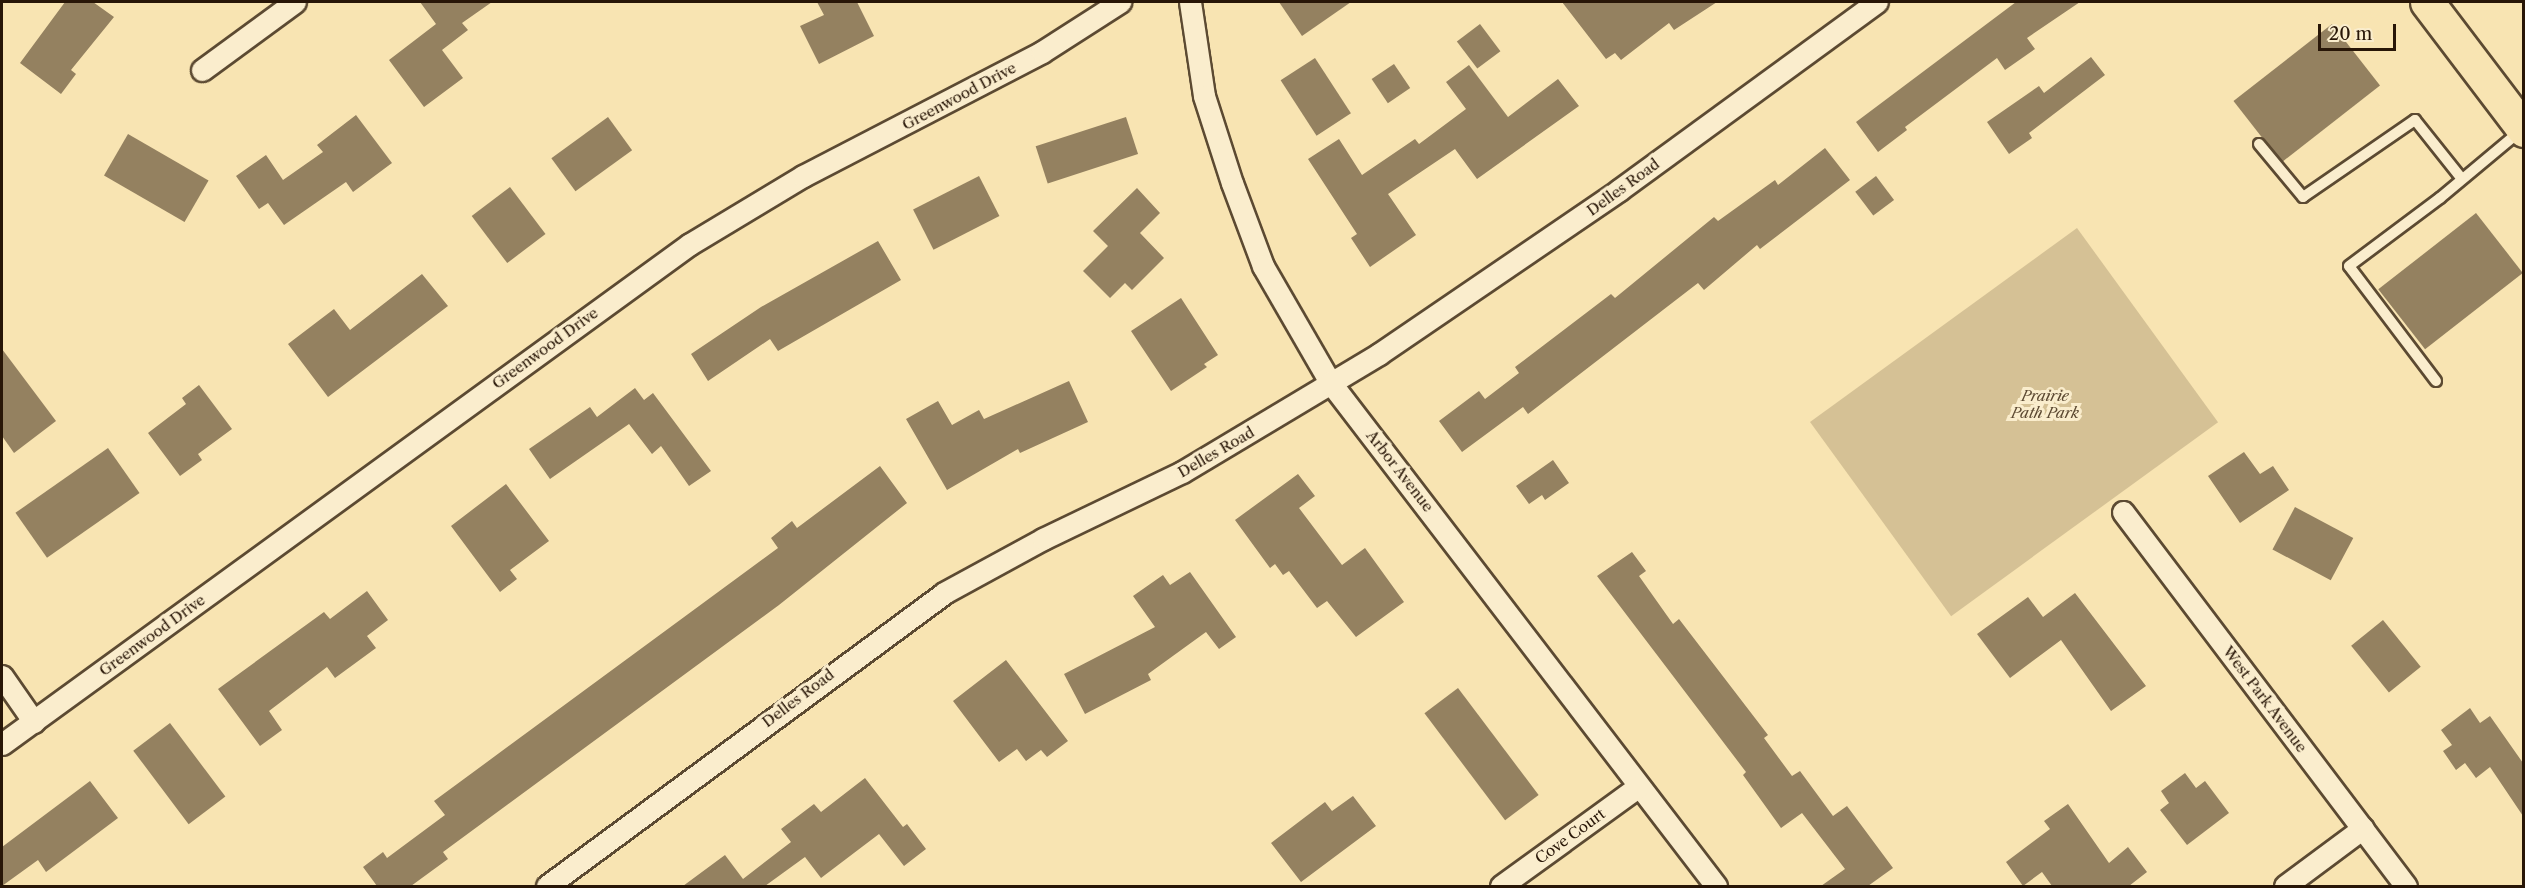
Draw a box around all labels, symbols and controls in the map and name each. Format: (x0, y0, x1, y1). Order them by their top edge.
scale bar (2321, 12, 2399, 50)
text: 20 m (2329, 23, 2372, 45)
street label: Greenwood Drive (899, 58, 1019, 134)
street label: Delles Road (1583, 155, 1663, 219)
street label: Greenwood Drive (489, 304, 601, 392)
park label: Prairie Path Park (2011, 386, 2079, 421)
street label: Delles Road (1174, 423, 1258, 481)
street label: Arbor Avenue (1362, 426, 1438, 516)
street label: Greenwood Drive (96, 591, 208, 679)
street label: West Park Avenue (2219, 642, 2311, 756)
street label: Delles Road (758, 665, 838, 731)
street label: Cove Court (1532, 805, 1608, 867)

